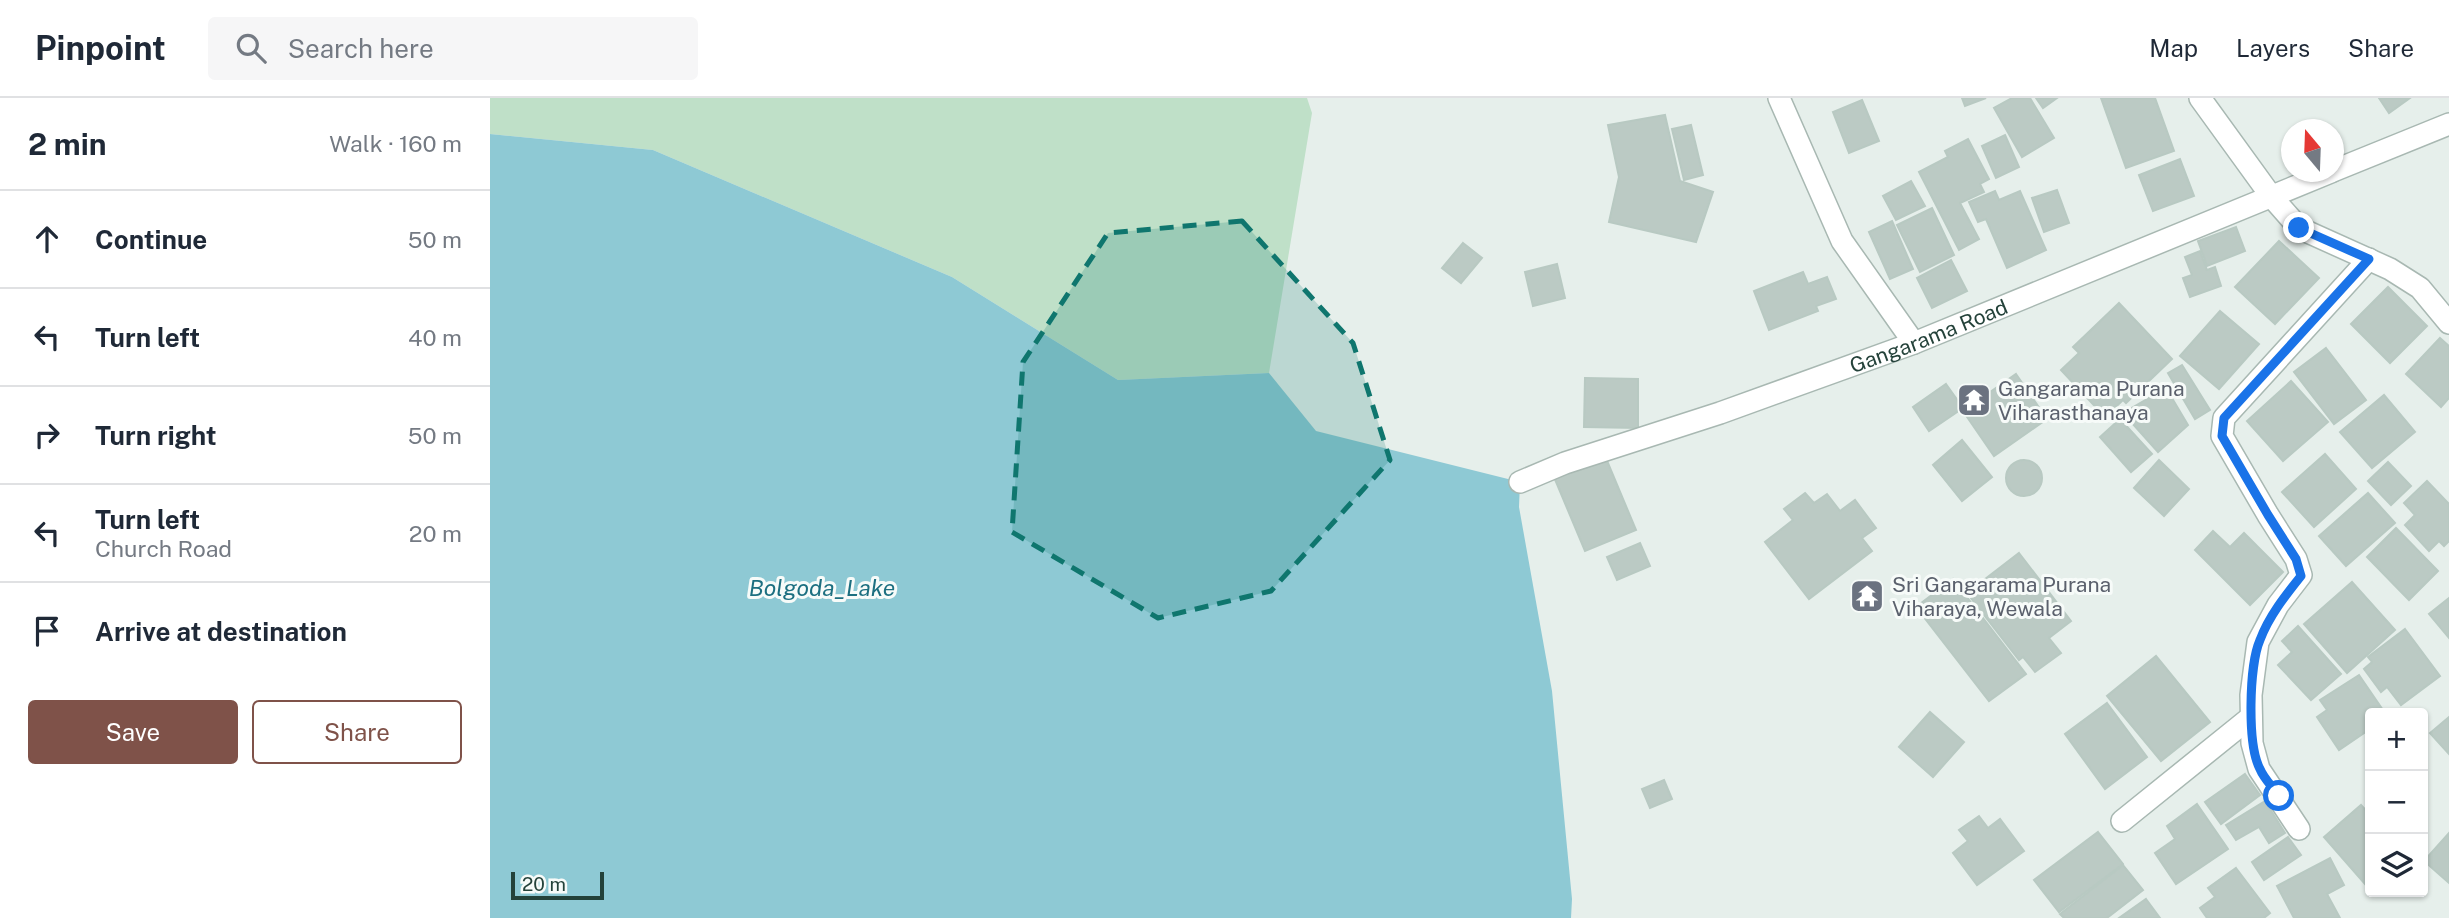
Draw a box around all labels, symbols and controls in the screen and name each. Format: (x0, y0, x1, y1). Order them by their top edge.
search box (208, 17, 698, 80)
text: Pinpoint (35, 29, 166, 67)
icon: search (232, 29, 270, 67)
text: Search here (288, 33, 434, 64)
text: Map (2149, 34, 2198, 62)
text: Layers (2236, 34, 2310, 62)
text: Share (2348, 34, 2414, 62)
north arrow (2281, 119, 2344, 182)
text: 2 min (28, 126, 107, 162)
text: Walk · 160 m (329, 130, 462, 157)
route end (2283, 212, 2314, 243)
icon: ahead (28, 220, 66, 258)
text: Continue (95, 224, 207, 255)
text: 50 m (408, 226, 462, 253)
street label: Gangarama Road (1846, 294, 2011, 378)
icon: left (28, 318, 66, 356)
text: Turn left (95, 322, 200, 353)
text: 40 m (408, 324, 462, 351)
place label: Gangarama Purana Viharasthanaya (1998, 376, 2185, 425)
temple icon: Gangarama Purana Viharasthanaya (1955, 381, 1993, 419)
icon: right (28, 416, 66, 454)
text: Turn right (95, 420, 217, 451)
text: 50 m (408, 422, 462, 449)
text: Turn left (95, 504, 200, 535)
icon: left (28, 514, 66, 552)
text: 20 m (409, 520, 462, 547)
text: Church Road (95, 535, 232, 562)
place label: Sri Gangarama Purana Viharaya, Wewala (1892, 572, 2111, 621)
water label: Bolgoda_Lake (749, 574, 895, 601)
temple icon: Sri Gangarama Purana Viharaya, Wewala (1848, 577, 1886, 615)
icon: arrive (28, 612, 66, 650)
text: Arrive at destination (95, 616, 347, 647)
button: Save (28, 700, 238, 764)
button: Share (252, 700, 462, 764)
map controls (2365, 708, 2428, 897)
button: + (2365, 708, 2428, 771)
button: − (2365, 771, 2428, 834)
route start (2263, 780, 2294, 811)
button: layers (2365, 834, 2428, 897)
scale bar (511, 869, 604, 901)
text: 20 m (522, 873, 566, 895)

